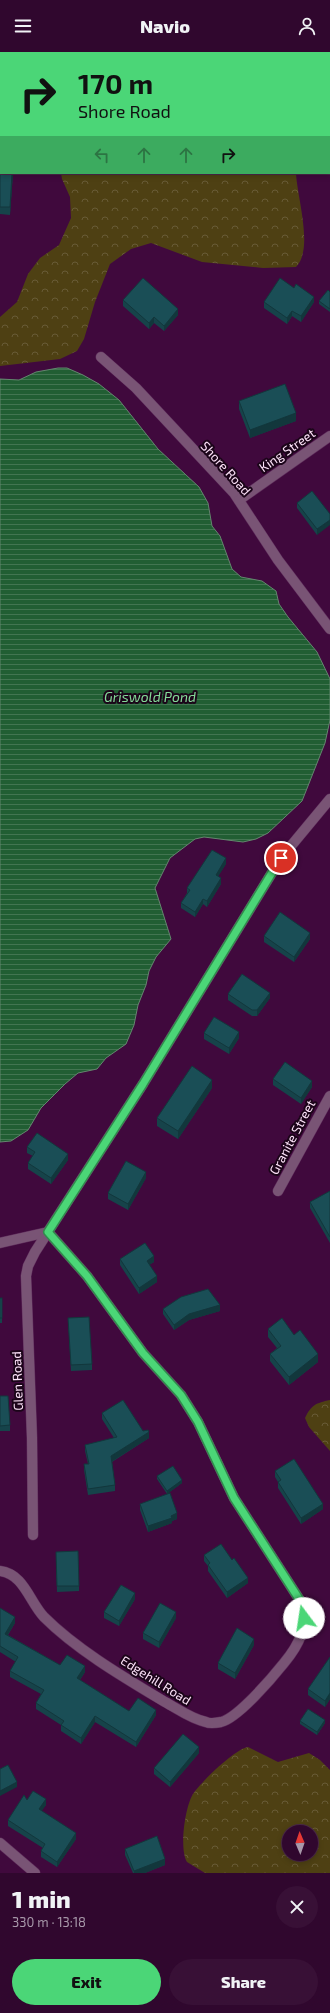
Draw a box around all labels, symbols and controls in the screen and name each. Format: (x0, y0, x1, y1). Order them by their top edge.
icon: menu (12, 15, 34, 37)
text: Navio (140, 15, 190, 37)
icon: person (296, 15, 318, 37)
text: 170 m (78, 66, 153, 100)
icon: right (12, 68, 64, 120)
text: Shore Road (78, 100, 171, 122)
icon: left (91, 144, 113, 166)
icon: ahead (133, 144, 155, 166)
icon: ahead (175, 144, 197, 166)
icon: right (217, 144, 239, 166)
street label: King Street (256, 425, 318, 475)
street label: Shore Road (198, 438, 254, 498)
water label: Griswold Pond (104, 688, 196, 705)
pin (264, 841, 298, 875)
icon: arrive (270, 847, 292, 869)
street label: Granite Street (266, 1097, 318, 1177)
street label: Glen Road (8, 1351, 26, 1411)
position arrow (283, 1597, 325, 1639)
street label: Edgehill Road (118, 1652, 194, 1708)
north arrow (282, 1825, 318, 1861)
map controls (282, 1825, 318, 1861)
text: 1 min (12, 1884, 71, 1913)
button: close (276, 1886, 318, 1928)
text: 330 m · 13:18 (12, 1914, 86, 1930)
button: Exit (12, 1959, 161, 2005)
button: Share (169, 1959, 318, 2005)

